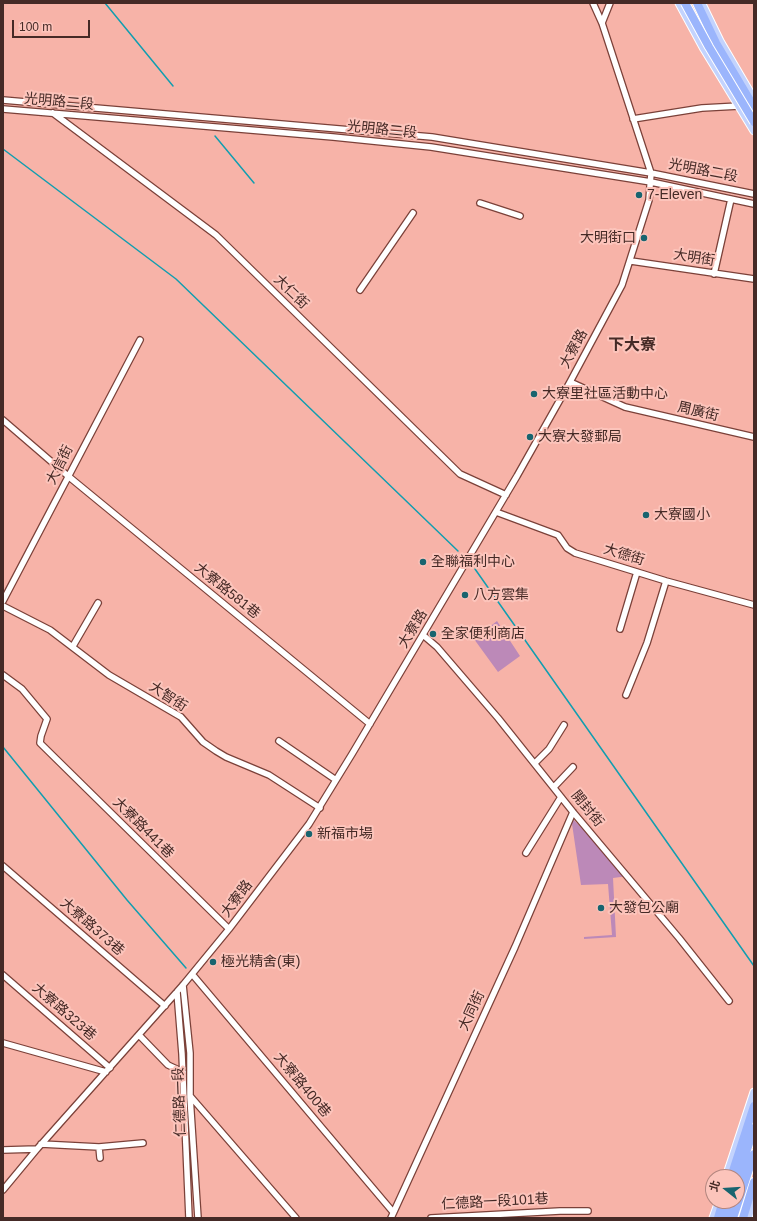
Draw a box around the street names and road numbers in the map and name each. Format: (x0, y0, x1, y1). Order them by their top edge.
street label: 光明路二段 (23, 91, 95, 113)
street label: 光明路二段 (346, 118, 418, 142)
street label: 光明路二段 (667, 156, 739, 186)
street label: 大明街 (672, 246, 716, 270)
street label: 大仁街 (270, 271, 312, 313)
street label: 大寮路 (557, 327, 591, 371)
street label: 周廣街 (676, 399, 720, 425)
street label: 大信街 (43, 442, 77, 488)
street label: 大德街 (601, 541, 647, 569)
street label: 大寮路581巷 (191, 560, 263, 622)
street label: 大寮路 (395, 607, 431, 651)
street label: 大智街 (146, 679, 190, 715)
street label: 開封街 (567, 787, 607, 831)
street label: 大寮路441巷 (109, 794, 177, 862)
street label: 大寮路 (218, 877, 256, 921)
street label: 大寮路373巷 (57, 895, 127, 959)
street label: 大寮路323巷 (29, 980, 99, 1044)
street label: 大同街 (456, 988, 488, 1034)
street label: 大寮路400巷 (270, 1049, 334, 1121)
street label: 仁德路一段 (170, 1067, 190, 1137)
street label: 仁德路一段101巷 (441, 1191, 549, 1213)

